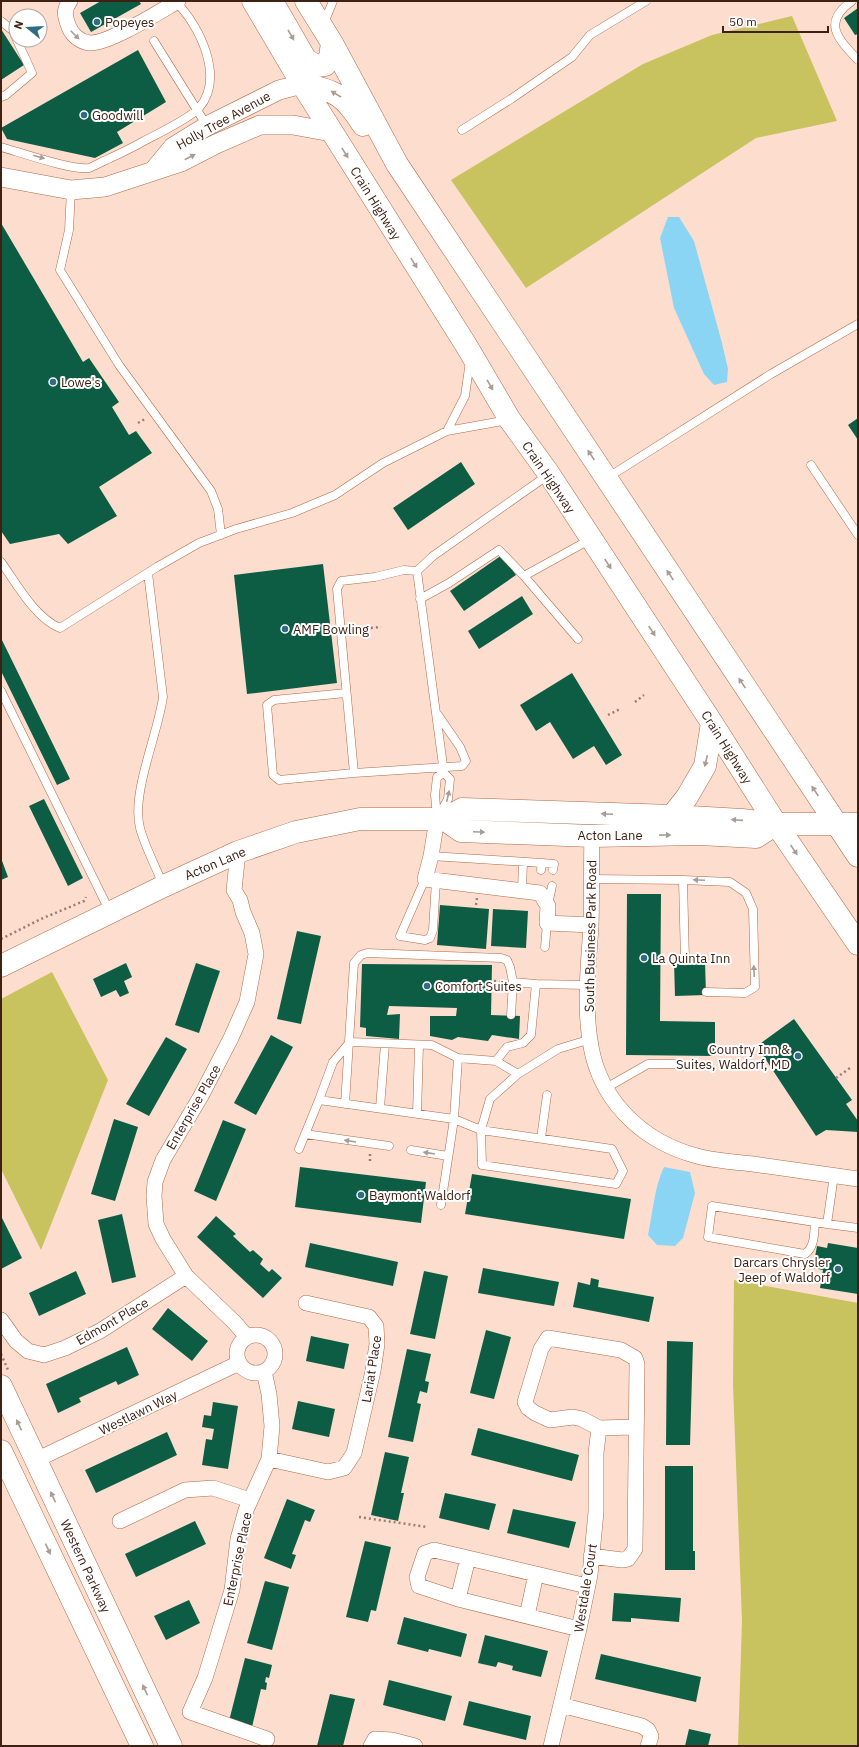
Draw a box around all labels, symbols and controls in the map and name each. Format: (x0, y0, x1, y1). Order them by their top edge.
north arrow (8, 8, 48, 48)
scale bar (723, 8, 828, 34)
place label: Popeyes (105, 14, 154, 31)
text: 50 m (729, 14, 757, 29)
marker: Popeyes (92, 17, 102, 27)
text: N (11, 19, 26, 31)
one-way arrow (288, 29, 295, 41)
one-way arrow (71, 30, 80, 40)
street label: Holly Tree Avenue (173, 87, 273, 153)
one-way arrow (330, 91, 342, 98)
place label: Goodwill (92, 107, 144, 124)
marker: Goodwill (79, 110, 89, 120)
one-way arrow (341, 147, 348, 159)
one-way arrow (184, 154, 196, 160)
one-way arrow (32, 155, 45, 161)
street label: Crain Highway (346, 163, 405, 244)
one-way arrow (410, 257, 417, 269)
place label: Lowe's (61, 374, 101, 391)
marker: Lowe's (48, 377, 58, 387)
one-way arrow (486, 380, 493, 391)
street label: Crain Highway (518, 438, 579, 517)
one-way arrow (587, 450, 595, 460)
one-way arrow (604, 558, 611, 570)
one-way arrow (667, 569, 674, 581)
place label: AMF Bowling (293, 621, 369, 638)
marker: AMF Bowling (280, 624, 290, 634)
one-way arrow (648, 626, 656, 636)
one-way arrow (738, 678, 746, 688)
street label: Crain Highway (697, 707, 756, 788)
one-way arrow (702, 755, 708, 768)
one-way arrow (811, 785, 818, 797)
one-way arrow (445, 790, 451, 802)
one-way arrow (600, 811, 613, 817)
one-way arrow (731, 816, 743, 823)
street label: Acton Lane (577, 827, 643, 844)
one-way arrow (473, 829, 486, 835)
one-way arrow (659, 832, 672, 838)
street label: Acton Lane (182, 843, 248, 884)
one-way arrow (790, 845, 798, 855)
street label: South Business Park Road (581, 860, 600, 1012)
one-way arrow (693, 877, 705, 884)
place label: La Quinta Inn (652, 950, 730, 967)
marker: La Quinta Inn (639, 953, 649, 963)
one-way arrow (751, 965, 758, 977)
place label: Comfort Suites (435, 978, 522, 995)
marker: Comfort Suites (422, 981, 432, 991)
place label: Country Inn & Suites, Waldorf, MD (676, 1041, 790, 1073)
marker: Country Inn & Suites, Waldorf, MD (793, 1051, 803, 1061)
street label: Enterprise Place (162, 1062, 225, 1153)
one-way arrow (344, 1138, 356, 1144)
one-way arrow (423, 1150, 436, 1156)
place label: Baymont Waldorf (369, 1187, 470, 1204)
marker: Baymont Waldorf (356, 1190, 366, 1200)
place label: Darcars Chrysler Jeep of Waldorf (733, 1254, 830, 1286)
marker: Darcars Chrysler Jeep of Waldorf (833, 1264, 843, 1274)
street label: Edmont Place (73, 1294, 151, 1349)
street label: Lariat Place (358, 1334, 385, 1404)
street label: Westlawn Way (96, 1386, 181, 1439)
one-way arrow (16, 1419, 23, 1431)
one-way arrow (50, 1491, 56, 1502)
street label: Enterprise Place (219, 1511, 256, 1608)
street label: Western Parkway (56, 1517, 115, 1616)
street label: Westdale Court (570, 1542, 601, 1634)
one-way arrow (45, 1543, 51, 1554)
one-way arrow (142, 1685, 148, 1696)

